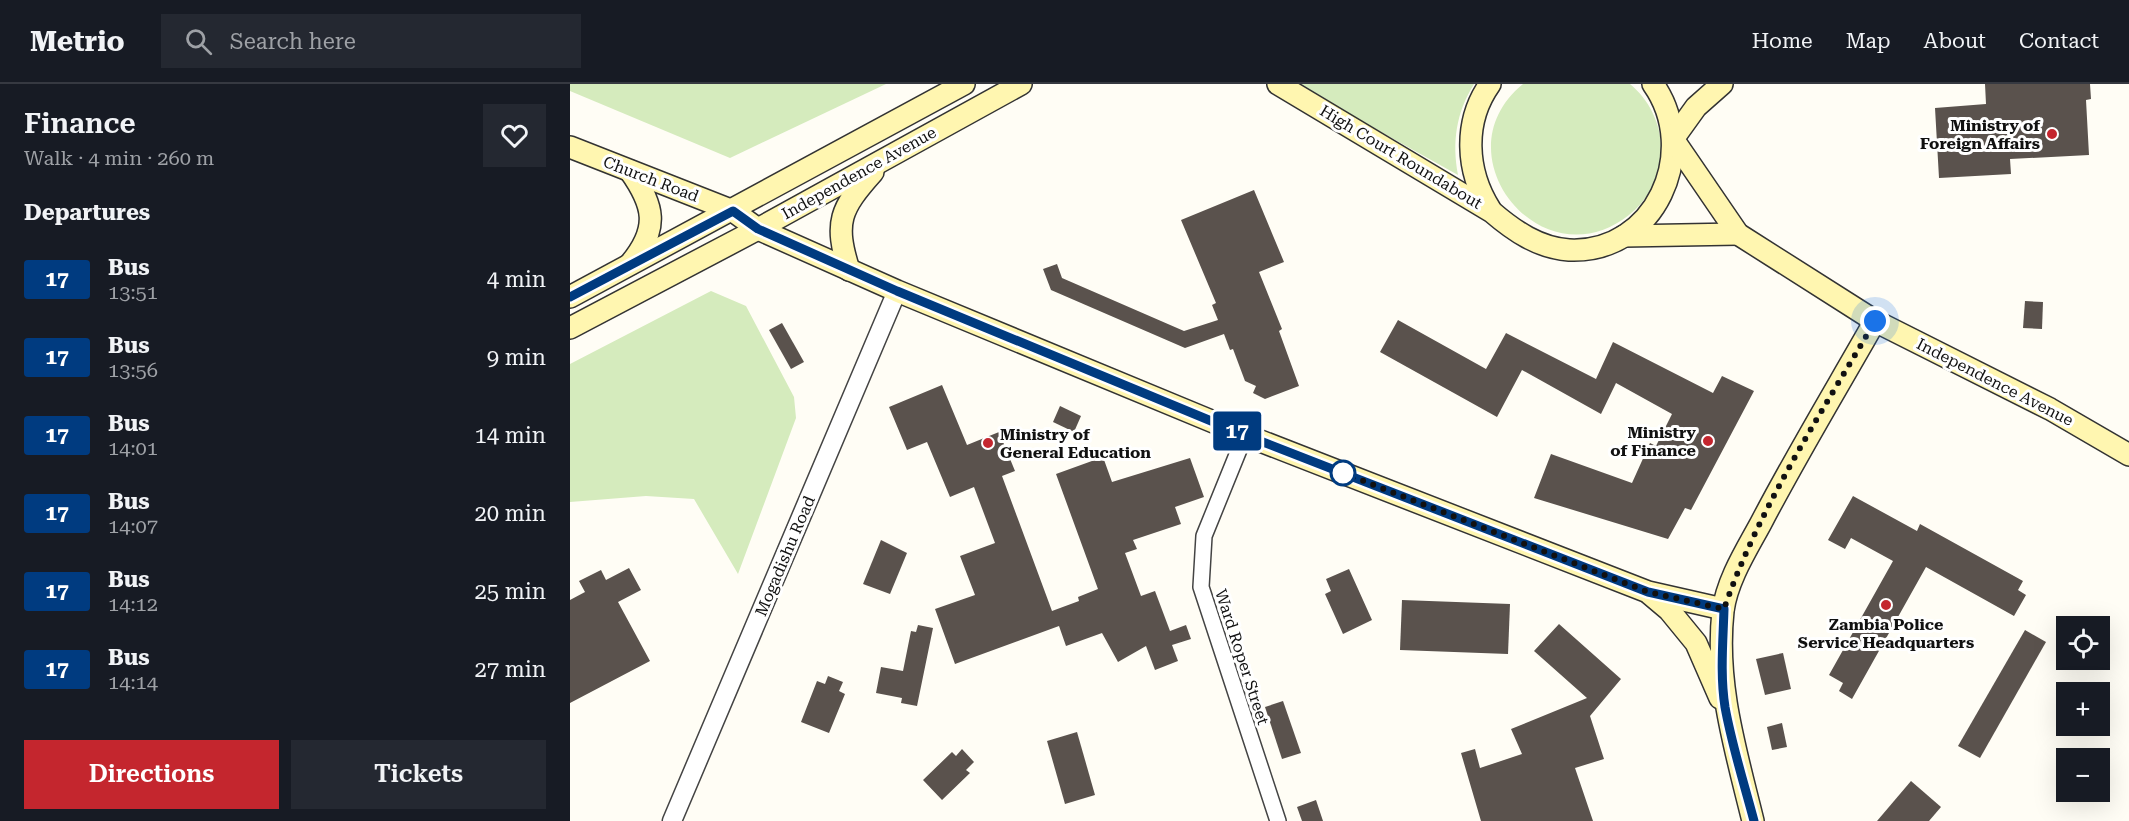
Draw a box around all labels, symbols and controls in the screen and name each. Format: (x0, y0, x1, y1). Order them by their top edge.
search box (161, 14, 581, 68)
text: Metrio (30, 25, 125, 58)
icon: search (182, 25, 215, 58)
text: Search here (230, 29, 356, 54)
text: Home (1752, 29, 1813, 53)
text: Map (1846, 29, 1891, 53)
text: About (1924, 29, 1986, 53)
text: Contact (2019, 29, 2099, 53)
street label: High Court Roundabout (1316, 101, 1486, 213)
button: heart (483, 104, 546, 167)
text: Finance (24, 107, 136, 140)
place label: Ministry of Foreign Affairs (1920, 116, 2041, 153)
street label: Independence Avenue (779, 123, 940, 223)
marker: Ministry of Foreign Affairs (2045, 127, 2059, 141)
text: Walk · 4 min · 260 m (24, 146, 214, 170)
street label: Church Road (601, 152, 701, 206)
text: Departures (24, 200, 150, 225)
text: Bus (108, 255, 150, 280)
text: 17 (45, 267, 69, 291)
text: 4 min (487, 267, 546, 292)
text: 13:51 (108, 280, 158, 304)
your location (1860, 306, 1890, 336)
text: Bus (108, 333, 150, 358)
street label: Independence Avenue (1913, 334, 2077, 430)
text: 17 (45, 345, 69, 369)
text: 9 min (487, 345, 546, 370)
text: 13:56 (108, 358, 158, 382)
text: Bus (108, 411, 150, 436)
line badge: 17 (1210, 412, 1264, 450)
text: 17 (1225, 419, 1249, 443)
text: 17 (45, 423, 69, 447)
text: 14 min (475, 423, 546, 448)
place label: Ministry of Finance (1610, 423, 1696, 460)
place label: Ministry of General Education (1000, 425, 1151, 462)
marker: Ministry of Finance (1701, 434, 1715, 448)
text: 14:01 (108, 436, 158, 460)
marker: Ministry of General Education (981, 436, 995, 450)
unlabelled marker (1330, 460, 1356, 486)
text: Bus (108, 489, 150, 514)
street label: Mogadishu Road (751, 493, 819, 619)
text: 17 (45, 501, 69, 525)
text: 20 min (475, 501, 546, 526)
text: 14:07 (108, 514, 158, 538)
text: Bus (108, 567, 150, 592)
text: 17 (45, 579, 69, 603)
text: 25 min (475, 579, 546, 604)
street label: Ward Roper Street (1211, 587, 1273, 727)
text: 14:12 (108, 592, 158, 616)
marker: Zambia Police Service Headquarters (1879, 598, 1893, 612)
place label: Zambia Police Service Headquarters (1798, 615, 1974, 652)
map controls (2056, 616, 2110, 802)
button: locate (2056, 616, 2110, 670)
text: Bus (108, 645, 150, 670)
text: 17 (45, 657, 69, 681)
text: 27 min (475, 657, 546, 682)
text: 14:14 (108, 670, 158, 694)
button: + (2056, 682, 2110, 736)
button: Directions (24, 740, 279, 809)
button: Tickets (291, 740, 546, 809)
button: − (2056, 748, 2110, 802)

